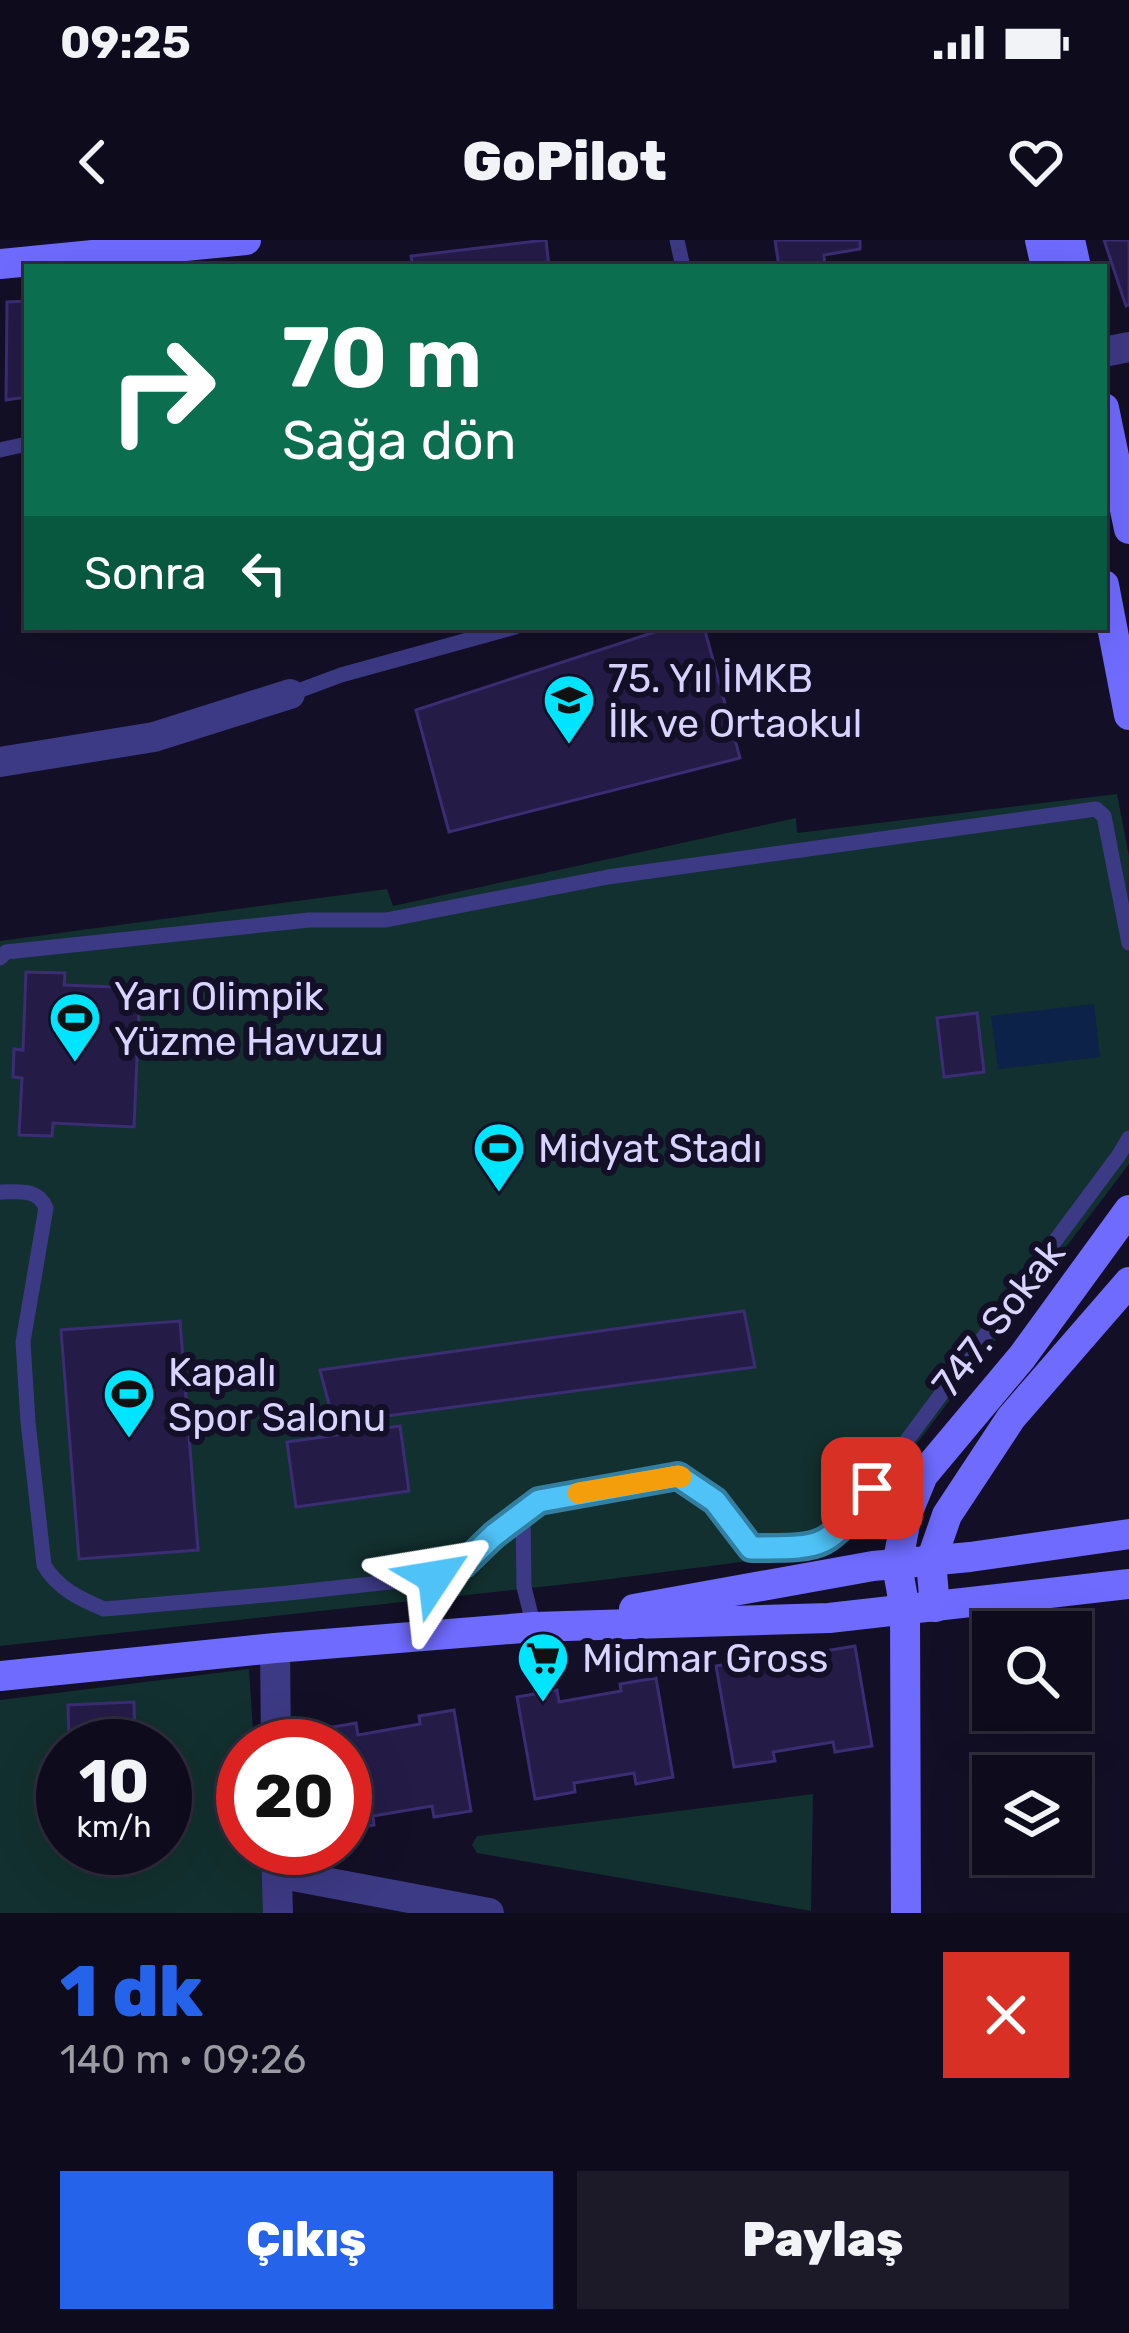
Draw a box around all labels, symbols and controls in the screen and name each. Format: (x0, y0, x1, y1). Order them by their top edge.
text: 09:25 (60, 16, 191, 69)
icon: back (60, 129, 126, 195)
icon: heart (1003, 129, 1069, 195)
text: GoPilot (462, 130, 667, 194)
text: 70 m (282, 308, 482, 408)
icon: right (84, 312, 240, 468)
text: Sağa dön (282, 409, 517, 473)
icon: left (231, 540, 297, 606)
text: Sonra (84, 547, 207, 600)
place label: 75. Yıl İMKB İlk ve Ortaokul (608, 656, 862, 747)
school or university icon: 75. Yıl İMKB İlk ve Ortaokul (541, 672, 597, 746)
place label: Yarı Olimpik Yüzme Havuzu (114, 974, 384, 1065)
sports icon: Yarı Olimpik Yüzme Havuzu (47, 990, 103, 1064)
sports icon: Midyat Stadı (471, 1120, 527, 1194)
place label: Midyat Stadı (538, 1126, 762, 1172)
street label: 747. Sokak (923, 1231, 1075, 1406)
place label: Kapalı Spor Salonu (168, 1350, 386, 1441)
sports icon: Kapalı Spor Salonu (101, 1366, 157, 1440)
pin (821, 1437, 923, 1539)
icon: arrive (839, 1455, 905, 1521)
position arrow (372, 1514, 498, 1640)
map controls (972, 1611, 1092, 1875)
button: search (972, 1611, 1092, 1731)
supermarket icon: Midmar Gross (515, 1630, 571, 1704)
place label: Midmar Gross (582, 1636, 828, 1682)
speed limit sign: 20 (216, 1719, 372, 1875)
text: 10 (79, 1746, 149, 1817)
button: layers (972, 1755, 1092, 1875)
text: km/h (77, 1809, 151, 1845)
text: 1 dk (60, 1949, 203, 2034)
button: close (943, 1952, 1069, 2078)
text: 140 m · 09:26 (60, 2037, 306, 2083)
button: Çıkış (60, 2171, 553, 2309)
button: Paylaş (577, 2171, 1069, 2309)

